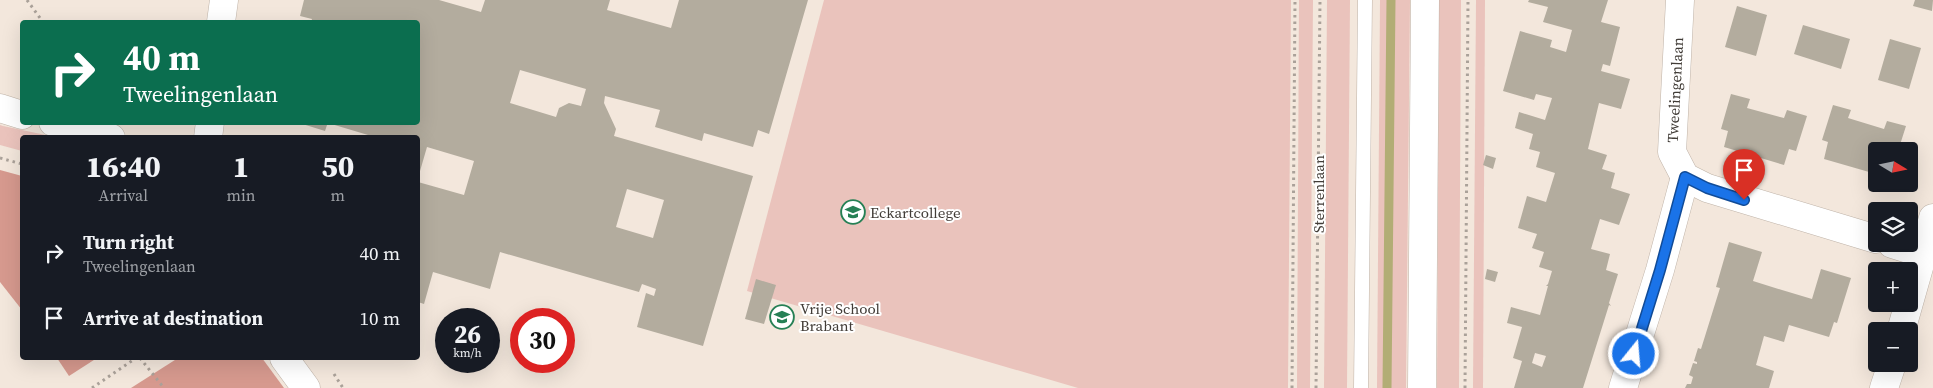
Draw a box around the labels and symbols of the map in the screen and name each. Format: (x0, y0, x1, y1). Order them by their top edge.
street label: Tweelingenlaan (1662, 37, 1688, 143)
north arrow (1868, 142, 1918, 192)
pin (1723, 149, 1765, 200)
street label: Sterrenlaan (1308, 155, 1329, 233)
school or university icon: Eckartcollege (840, 199, 866, 225)
place label: Eckartcollege (870, 202, 961, 223)
place label: Vrije School Brabant (800, 298, 880, 336)
school or university icon: Vrije School Brabant (769, 304, 795, 330)
speed limit sign: 30 (510, 308, 575, 373)
position arrow (1607, 327, 1659, 379)

